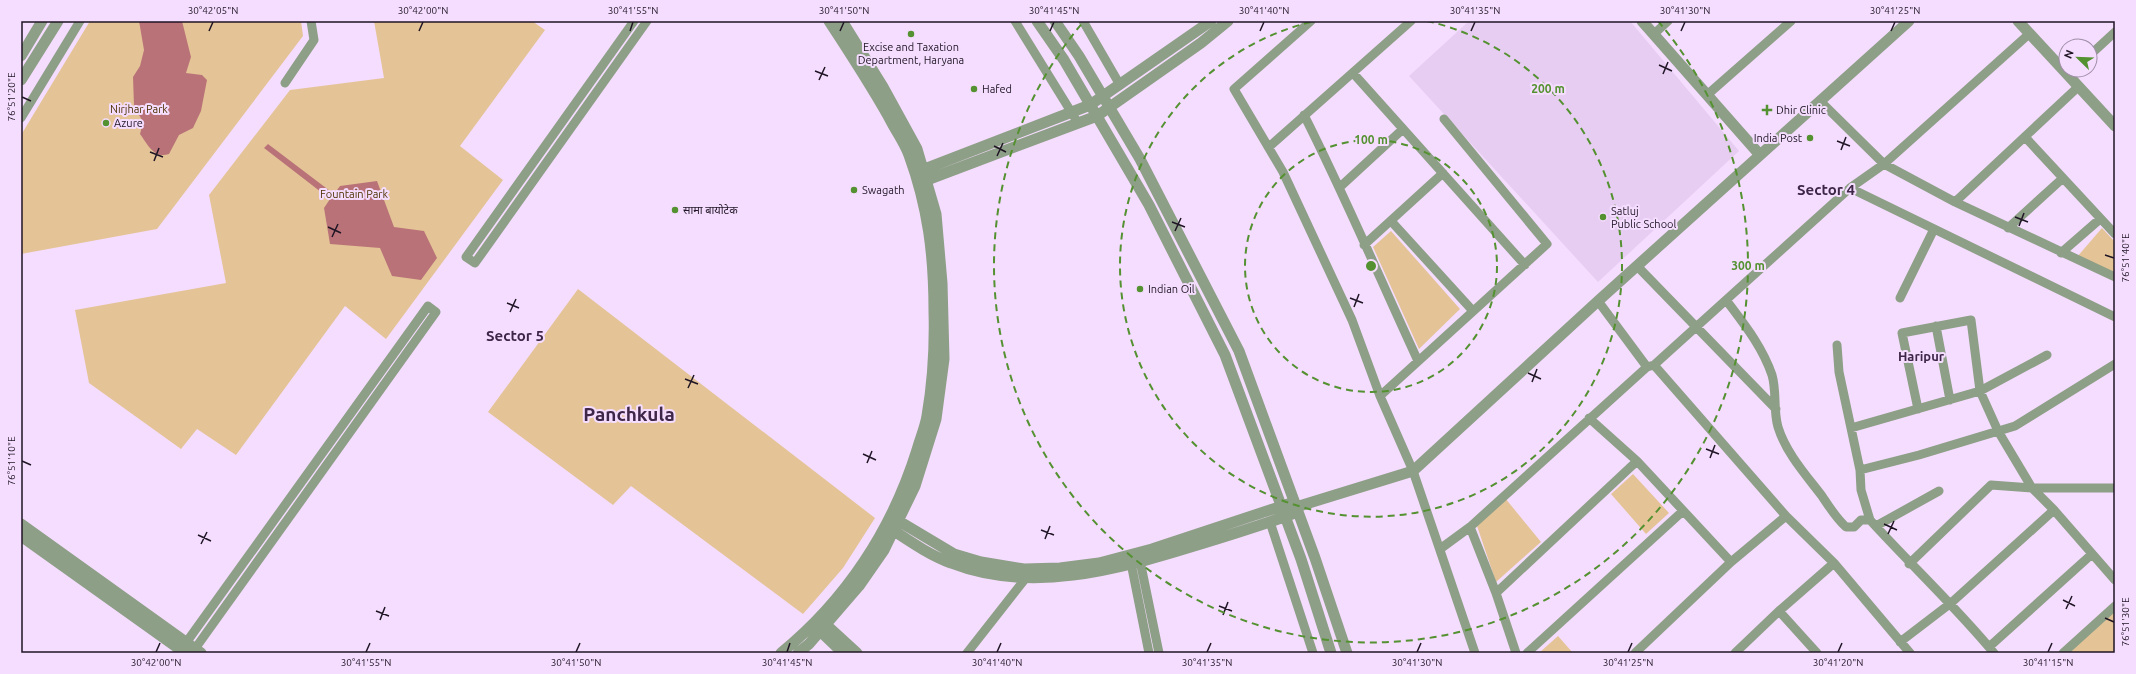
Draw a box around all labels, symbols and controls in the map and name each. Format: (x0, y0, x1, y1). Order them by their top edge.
text: 30°42'05"N (188, 5, 238, 16)
text: 30°42'00"N (398, 5, 448, 16)
text: 30°41'55"N (608, 5, 658, 16)
text: 30°41'50"N (819, 5, 869, 16)
text: 30°41'45"N (1029, 5, 1079, 16)
text: 30°41'40"N (1239, 5, 1289, 16)
text: 30°41'35"N (1450, 5, 1500, 16)
text: 30°41'30"N (1660, 5, 1710, 16)
text: 30°41'25"N (1870, 5, 1920, 16)
marker: Excise and Taxation Department, Haryana (906, 29, 916, 39)
north arrow (2058, 38, 2098, 78)
place label: Excise and Taxation Department, Haryana (858, 41, 964, 66)
text: N (2062, 48, 2076, 60)
text: 76°51'20"E (6, 72, 17, 122)
text: 200 m (1531, 82, 1565, 95)
place label: Hafed (982, 83, 1012, 95)
marker: Hafed (969, 84, 979, 94)
park label: Nirjhar Park (110, 103, 168, 115)
marker: Dhir Clinic (1761, 104, 1773, 116)
place label: Dhir Clinic (1776, 104, 1826, 116)
place label: Azure (114, 117, 143, 129)
marker: Azure (101, 118, 111, 128)
place label: India Post (1754, 132, 1803, 144)
text: 100 m (1354, 133, 1388, 146)
marker: India Post (1805, 133, 1815, 143)
district label: Sector 4 (1797, 181, 1855, 198)
place label: Swagath (862, 184, 905, 196)
marker: Swagath (849, 185, 859, 195)
park label: Fountain Park (320, 188, 388, 200)
place label: सामा बायोटेक (683, 204, 738, 216)
marker: सामा बायोटेक (670, 205, 680, 215)
place label: Satluj Public School (1611, 205, 1677, 230)
marker: Satluj Public School (1598, 212, 1608, 222)
text: 76°51'40"E (2120, 233, 2131, 283)
centre of rings (1364, 259, 1378, 273)
text: 300 m (1731, 259, 1765, 272)
place label: Indian Oil (1148, 283, 1195, 295)
marker: Indian Oil (1135, 284, 1145, 294)
district label: Sector 5 (486, 327, 544, 344)
district label: Haripur (1898, 349, 1945, 363)
district label: Panchkula (583, 403, 675, 425)
text: 76°51'10"E (6, 436, 17, 486)
text: 76°51'30"E (2120, 597, 2131, 647)
text: 30°42'00"N (131, 657, 181, 668)
text: 30°41'55"N (341, 657, 391, 668)
text: 30°41'50"N (551, 657, 601, 668)
text: 30°41'45"N (762, 657, 812, 668)
text: 30°41'40"N (972, 657, 1022, 668)
text: 30°41'35"N (1182, 657, 1232, 668)
text: 30°41'30"N (1392, 657, 1442, 668)
text: 30°41'25"N (1603, 657, 1653, 668)
text: 30°41'20"N (1813, 657, 1863, 668)
text: 30°41'15"N (2023, 657, 2073, 668)

